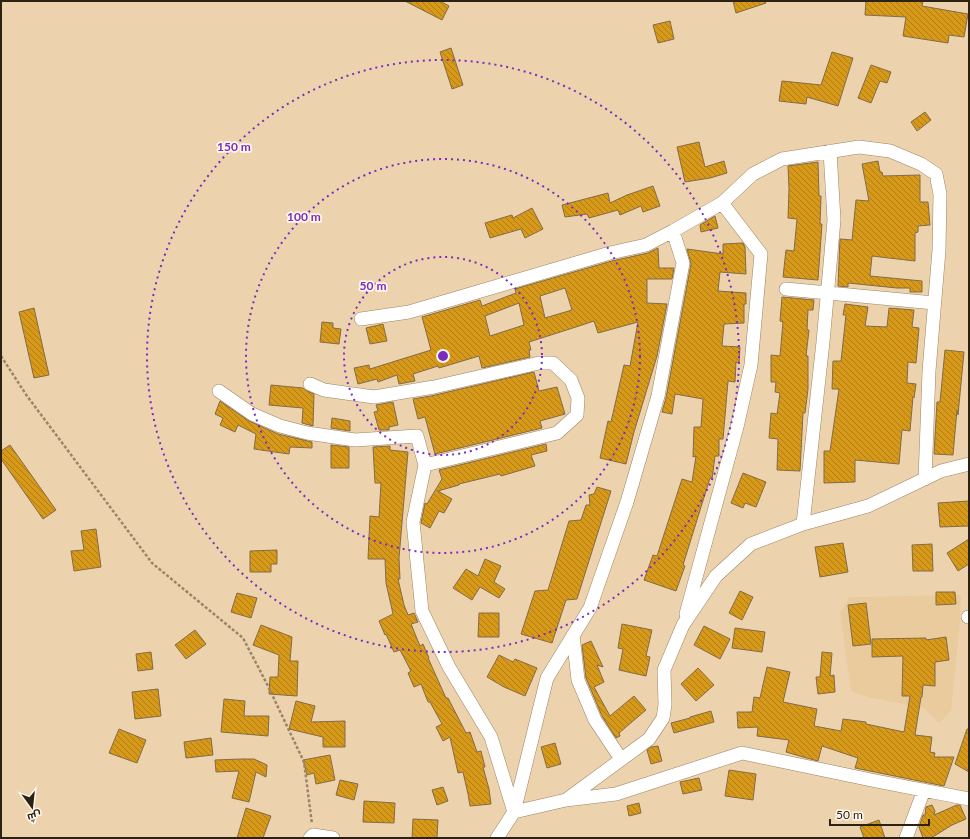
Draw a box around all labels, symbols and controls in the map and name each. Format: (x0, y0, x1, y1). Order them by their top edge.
text: 150 m (217, 139, 251, 154)
text: 100 m (287, 209, 321, 224)
text: 50 m (360, 278, 386, 293)
centre of rings (436, 349, 450, 363)
north arrow (12, 787, 52, 827)
scale bar (830, 801, 929, 827)
text: 50 m (836, 807, 863, 822)
text: ش (26, 808, 43, 825)

